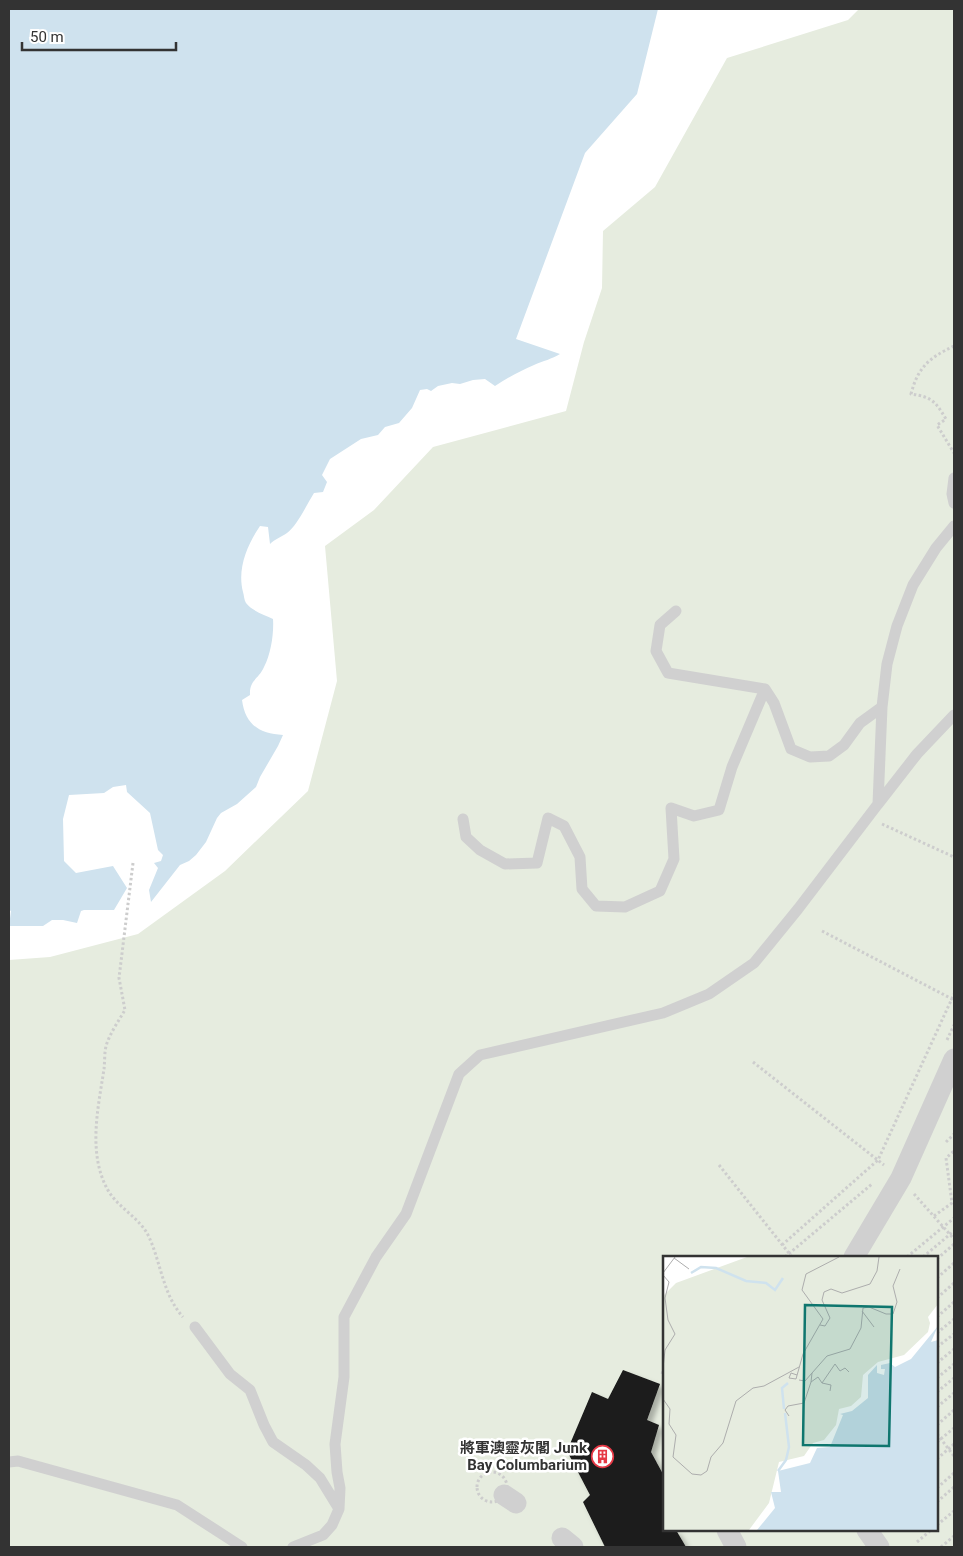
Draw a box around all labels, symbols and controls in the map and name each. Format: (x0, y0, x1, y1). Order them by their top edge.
scale bar (22, 20, 176, 52)
text: 50 m (30, 28, 64, 46)
inset map (663, 1256, 938, 1531)
place label: 將軍澳靈灰閣 Junk Bay Columbarium (460, 1439, 588, 1474)
building icon: 將軍澳靈灰閣 Junk Bay Columbarium (591, 1445, 615, 1469)

